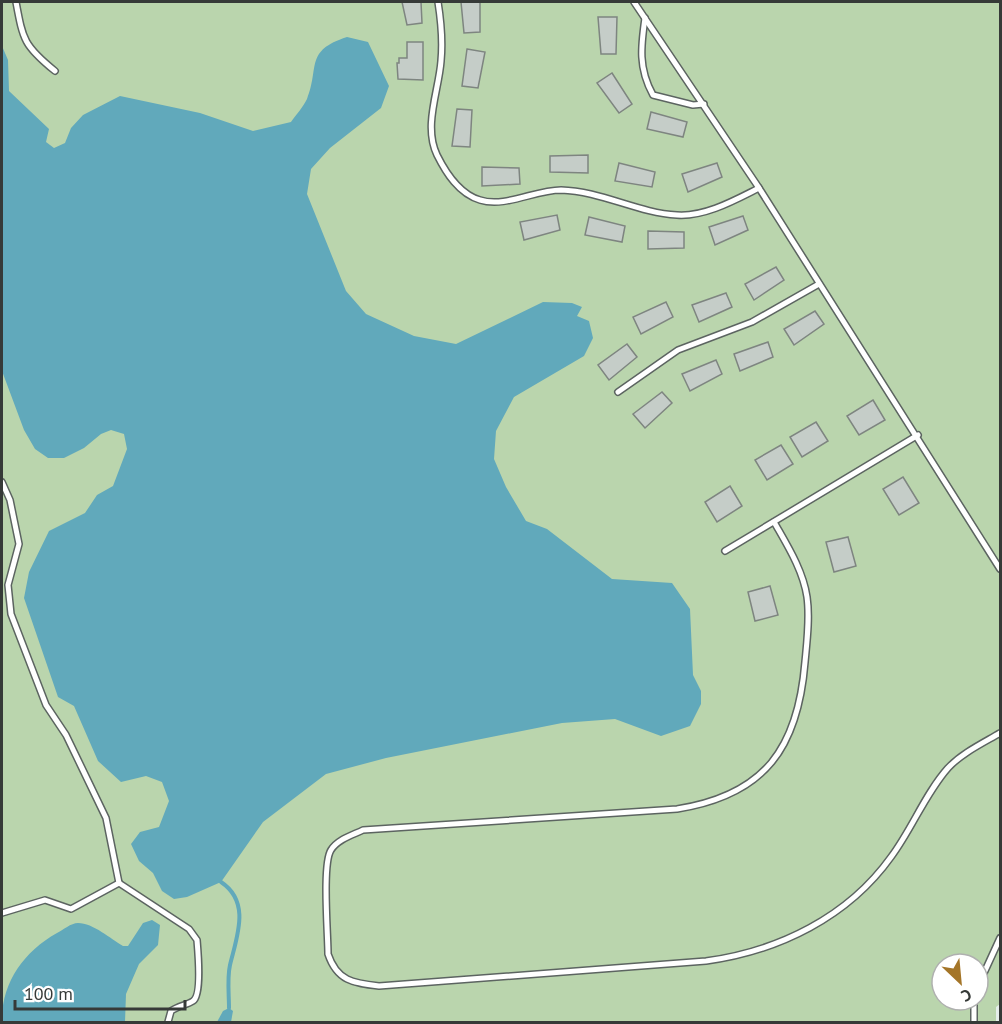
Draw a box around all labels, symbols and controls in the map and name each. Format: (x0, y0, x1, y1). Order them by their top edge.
north arrow (930, 952, 990, 1012)
scale bar (15, 973, 184, 1011)
text: 100 m (24, 982, 73, 1005)
text: С (958, 985, 975, 1006)

